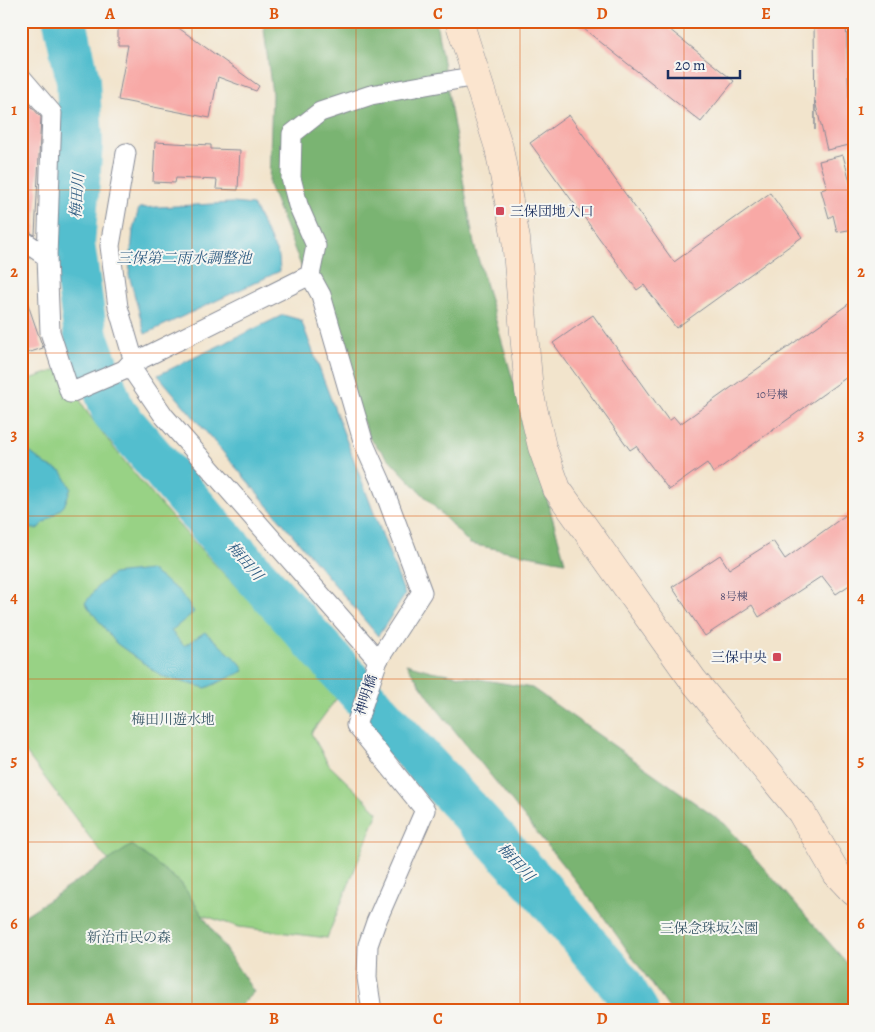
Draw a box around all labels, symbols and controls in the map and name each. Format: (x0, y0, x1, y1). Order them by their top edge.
text: A (104, 3, 116, 25)
text: B (269, 3, 279, 25)
text: C (433, 3, 443, 25)
text: D (596, 3, 608, 25)
text: E (761, 3, 771, 25)
scale bar (668, 48, 740, 80)
text: 20 m (675, 55, 706, 75)
text: 1 (11, 99, 17, 121)
text: 1 (858, 99, 864, 121)
water label: 梅田川 (65, 171, 89, 219)
place label: 三保団地入口 (510, 202, 594, 221)
marker: 三保団地入口 (494, 205, 506, 217)
water label: 三保第二雨水調整池 (116, 248, 253, 268)
text: 2 (10, 261, 18, 283)
text: 2 (857, 261, 865, 283)
house number: 10号棟 (756, 387, 788, 402)
text: 3 (11, 424, 18, 446)
text: 3 (858, 424, 865, 446)
water label: 梅田川 (223, 537, 269, 586)
text: 4 (10, 587, 18, 609)
text: 4 (857, 587, 865, 609)
house number: 8号棟 (720, 589, 748, 604)
place label: 三保中央 (711, 648, 767, 667)
marker: 三保中央 (771, 651, 783, 663)
street label: 神明橋 (350, 672, 382, 718)
park label: 梅田川遊水地 (131, 710, 215, 729)
text: 5 (11, 750, 18, 772)
text: 5 (858, 750, 865, 772)
water label: 梅田川 (493, 839, 540, 887)
text: 6 (10, 913, 18, 935)
text: 6 (857, 913, 865, 935)
park label: 三保念珠坂公園 (660, 919, 758, 938)
park label: 新治市民の森 (87, 928, 171, 947)
text: A (104, 1008, 116, 1030)
text: B (269, 1008, 279, 1030)
text: C (433, 1008, 443, 1030)
text: D (596, 1008, 608, 1030)
text: E (761, 1008, 771, 1030)

